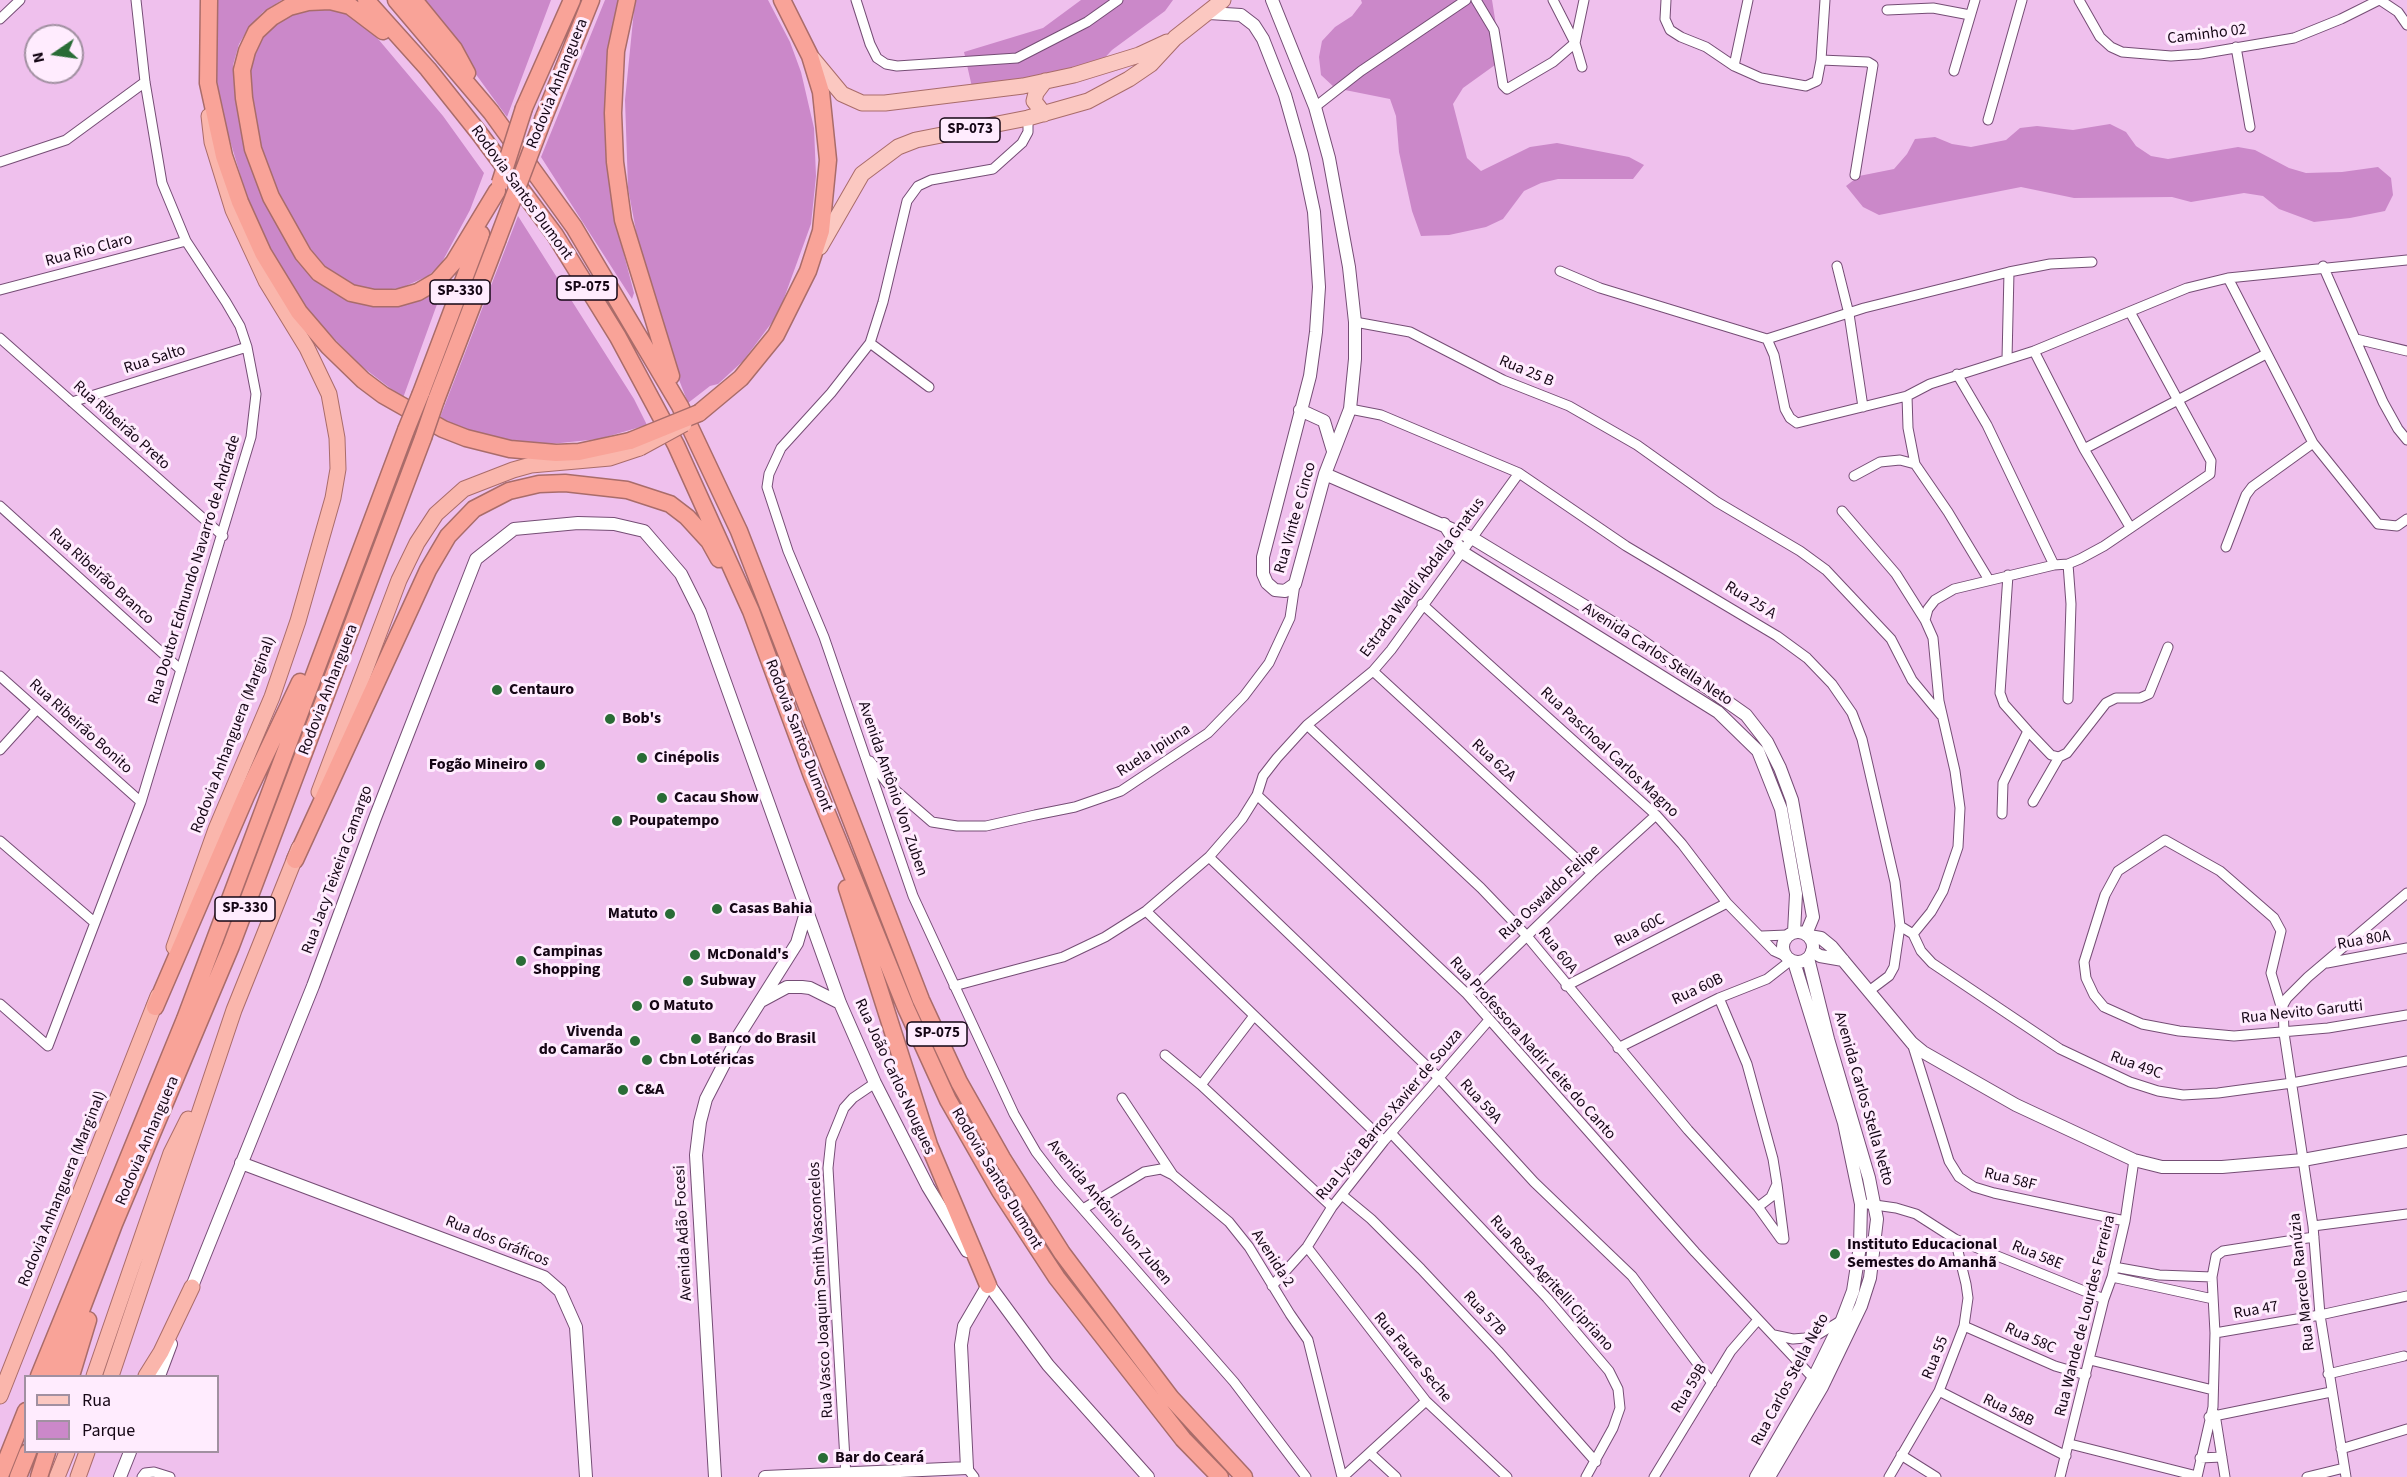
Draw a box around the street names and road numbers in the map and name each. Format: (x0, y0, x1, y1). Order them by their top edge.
street label: Rodovia Anhanguera (523, 16, 593, 152)
street label: Caminho 02 (2166, 21, 2248, 49)
road number: SP-073 (940, 118, 1000, 142)
street label: Rodovia Santos Dumont (466, 122, 576, 264)
street label: Rua Rio Claro (43, 230, 135, 272)
road number: SP-075 (557, 276, 617, 300)
road number: SP-330 (430, 280, 490, 304)
street label: Rua Salto (122, 341, 188, 379)
street label: Rua 25 B (1496, 352, 1556, 392)
street label: Rua Ribeirão Preto (68, 377, 174, 475)
street label: Rua Doutor Edmundo Navarro de Andrade (145, 433, 245, 707)
street label: Rua Vinte e Cinco (1271, 460, 1321, 576)
street label: Estrada Waldi Abdalla Gnatus (1357, 494, 1489, 662)
street label: Rua Ribeirão Branco (44, 525, 158, 629)
street label: Rua 25 A (1721, 578, 1779, 624)
street label: Avenida Carlos Stella Neto (1578, 599, 1736, 711)
street label: Rodovia Anhanguera (295, 622, 363, 758)
street label: Rodovia Anhanguera (Marginal) (187, 634, 281, 836)
street label: Rodovia Santos Dumont (760, 657, 836, 815)
street label: Rua Ribeirão Bonito (24, 676, 136, 778)
street label: Rua Paschoal Carlos Magno (1536, 684, 1682, 822)
street label: Avenida Antônio Von Zuben (853, 699, 931, 879)
street label: Ruela Ipiuna (1114, 720, 1194, 782)
street label: Rua 62A (1467, 736, 1519, 786)
street label: Rua Jacy Teixeira Camargo (299, 783, 377, 957)
street label: Rua Oswaldo Felipe (1496, 841, 1604, 945)
road number: SP-330 (215, 897, 275, 921)
street label: Rua 60C (1612, 910, 1668, 952)
street label: Rua 60A (1533, 924, 1581, 978)
street label: Rua 80A (2336, 927, 2392, 955)
street label: Rua Professora Nadir Leite do Canto (1445, 954, 1619, 1144)
street label: Rua 60B (1669, 970, 1727, 1010)
street label: Rua João Carlos Nougues (849, 996, 939, 1158)
street label: Rua Nevito Garutti (2240, 997, 2364, 1029)
street label: Avenida Carlos Stella Netto (1829, 1010, 1897, 1188)
road number: SP-075 (907, 1022, 967, 1046)
street label: Rua Lycia Barros Xavier de Souza (1313, 1025, 1467, 1205)
street label: Rua 49C (2107, 1048, 2165, 1084)
street label: Rodovia Anhanguera (112, 1073, 184, 1209)
street label: Rua 59A (1455, 1076, 1505, 1128)
street label: Rodovia Anhanguera (Marginal) (15, 1088, 111, 1290)
street label: Rodovia Santos Dumont (946, 1105, 1046, 1253)
street label: Avenida Antônio Von Zuben (1043, 1136, 1175, 1290)
street label: Rua Vasco Joaquim Smith Vasconcelos (806, 1161, 838, 1419)
street label: Rua 58F (1982, 1164, 2038, 1196)
street label: Avenida Adão Focesi (671, 1165, 697, 1301)
street label: Rua dos Gráficos (442, 1212, 552, 1272)
street label: Rua Rosa Agritelli Cipriano (1485, 1212, 1617, 1356)
street label: Rua Marcelo Ranúzia (2286, 1212, 2320, 1352)
street label: Rua Wande de Lourdes Ferreira (2052, 1213, 2120, 1419)
street label: Avenida 2 (1246, 1227, 1298, 1291)
street label: Rua 58E (2009, 1237, 2065, 1275)
street label: Rua 57B (1458, 1288, 1510, 1340)
street label: Rua 47 (2232, 1298, 2280, 1324)
street label: Rua Fauze Seche (1369, 1309, 1455, 1407)
street label: Rua Carlos Stella Neto (1748, 1311, 1834, 1449)
street label: Rua 58C (2001, 1319, 2059, 1359)
street label: Rua 55 (1919, 1334, 1953, 1382)
street label: Rua 59B (1668, 1361, 1712, 1417)
street label: Rua 58B (1979, 1390, 2037, 1432)

